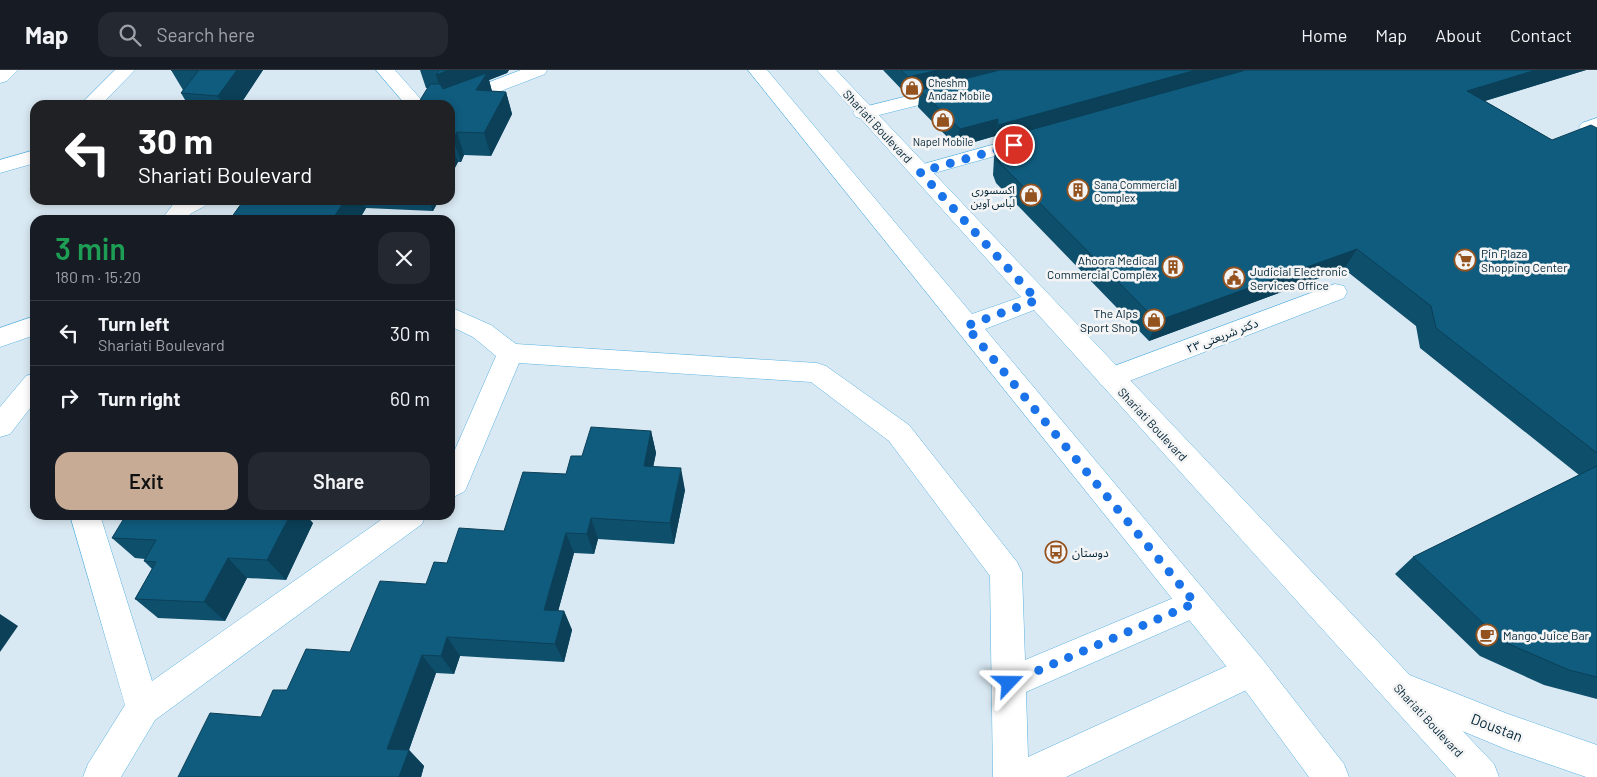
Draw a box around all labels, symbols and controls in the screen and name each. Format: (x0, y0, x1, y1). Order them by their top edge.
search box (98, 12, 448, 57)
text: Map (25, 20, 68, 49)
icon: search (116, 21, 144, 49)
text: Search here (156, 23, 255, 46)
text: Home (1301, 24, 1347, 46)
text: Map (1375, 24, 1407, 46)
text: About (1435, 24, 1482, 46)
text: Contact (1510, 24, 1572, 46)
shop icon: Cheshm Andaz Mobile (900, 76, 924, 100)
place label: Cheshm Andaz Mobile (928, 76, 990, 102)
street label: Shariati Boulevard (840, 86, 916, 166)
shop icon: Napel Mobile (931, 108, 955, 132)
text: 30 m (138, 119, 213, 161)
icon: left (55, 120, 120, 185)
pin (993, 124, 1035, 166)
icon: arrive (1000, 131, 1028, 159)
place label: Napel Mobile (913, 135, 973, 148)
text: Shariati Boulevard (138, 161, 312, 187)
building icon: Sana Commercial Complex (1066, 178, 1090, 202)
place label: Sana Commercial Complex (1094, 178, 1177, 204)
place label: اکسسوری لباس آوین (971, 183, 1015, 210)
shop icon: اکسسوری لباس آوین (1019, 183, 1043, 207)
text: 3 min (55, 230, 126, 266)
button: close (378, 232, 430, 284)
place label: Pin Plaza Shopping Center (1481, 246, 1568, 274)
supermarket icon: Pin Plaza Shopping Center (1453, 248, 1477, 272)
place label: Ahoora Medical Commercial Complex (1047, 253, 1157, 281)
building icon: Ahoora Medical Commercial Complex (1161, 255, 1185, 279)
place label: Judicial Electronic Services Office (1250, 264, 1347, 292)
public building icon: Judicial Electronic Services Office (1222, 266, 1246, 290)
text: 180 m · 15:20 (55, 267, 141, 286)
place label: The Alps Sport Shop (1080, 306, 1138, 334)
shop icon: The Alps Sport Shop (1142, 308, 1166, 332)
text: Turn left (98, 312, 169, 335)
street label: ۲۳ دکتر شریعتی (1184, 315, 1260, 356)
icon: left (55, 319, 83, 347)
text: 30 m (390, 322, 430, 345)
text: Shariati Boulevard (98, 335, 225, 354)
icon: right (55, 384, 83, 412)
street label: Shariati Boulevard (1115, 384, 1191, 464)
text: Turn right (98, 387, 180, 410)
text: 60 m (390, 387, 430, 410)
button: Exit (55, 452, 238, 510)
button: Share (248, 452, 430, 510)
bus stop icon: دوستان (1044, 540, 1068, 564)
place label: دوستان (1072, 545, 1109, 560)
cafe icon: Mango Juice Bar (1475, 623, 1499, 647)
place label: Mango Juice Bar (1503, 628, 1590, 642)
position arrow (982, 656, 1034, 708)
street label: Shariati Boulevard (1391, 680, 1467, 760)
street label: Doustan (1469, 709, 1525, 745)

